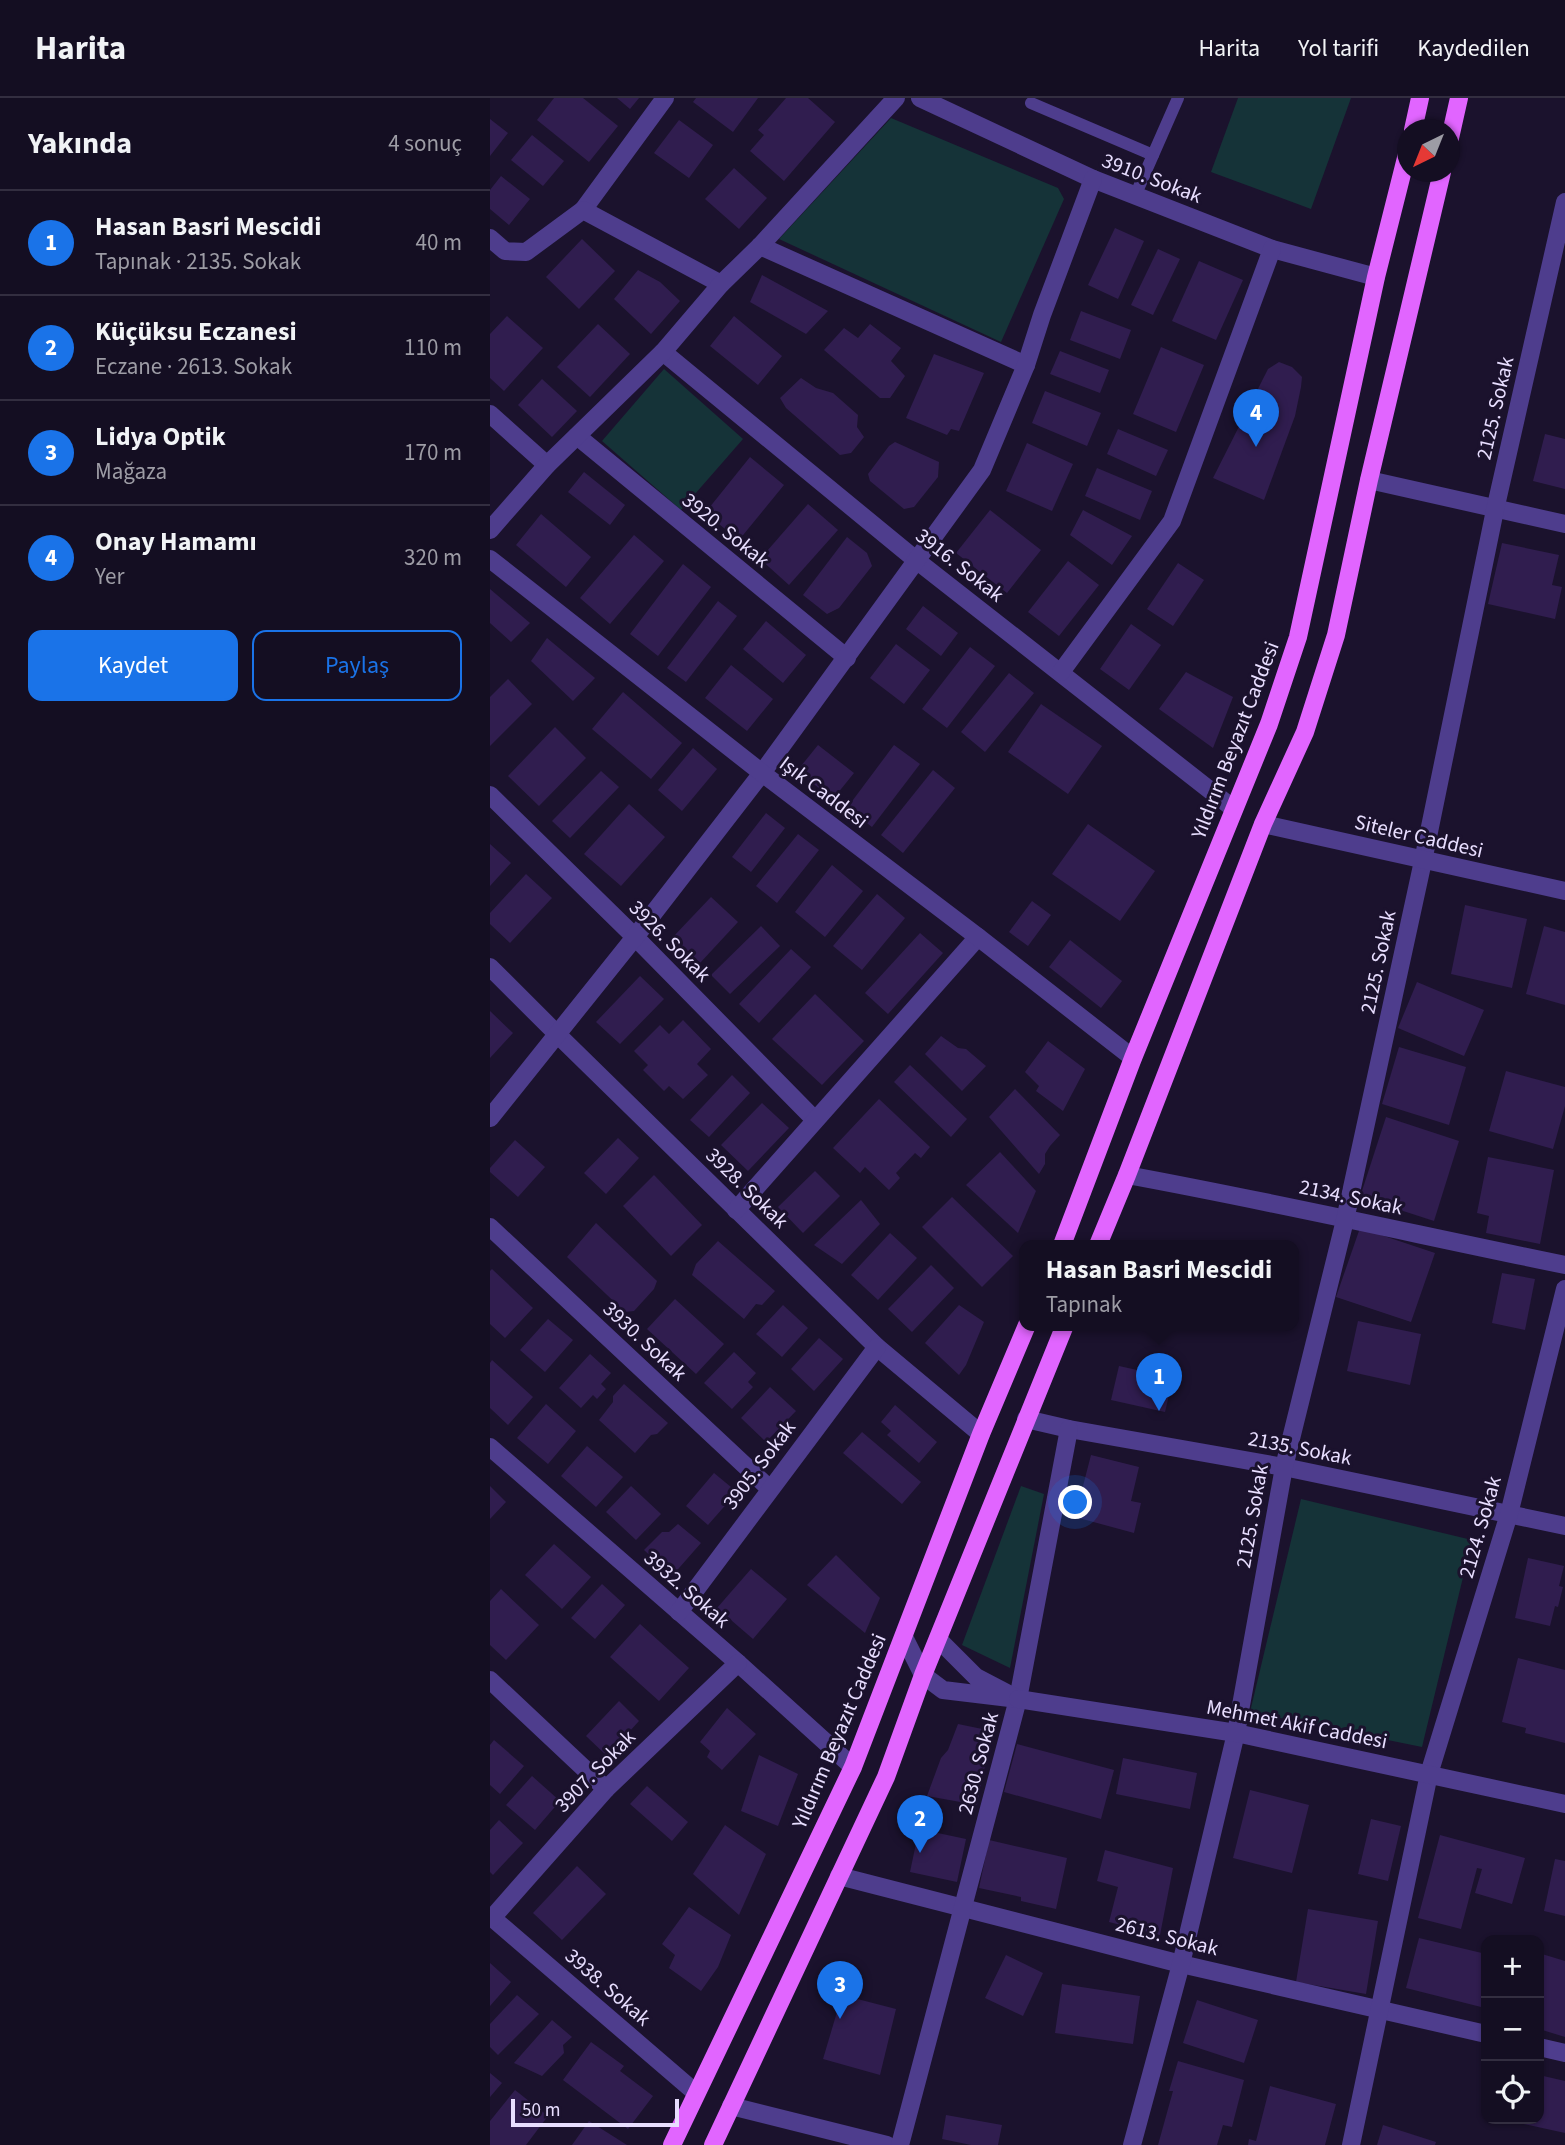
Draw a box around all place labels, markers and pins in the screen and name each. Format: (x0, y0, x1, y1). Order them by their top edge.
pin: 4 (1233, 389, 1279, 447)
pin: 1 (1136, 1353, 1182, 1411)
pin: 2 (897, 1795, 943, 1853)
pin: 3 (817, 1961, 863, 2019)

